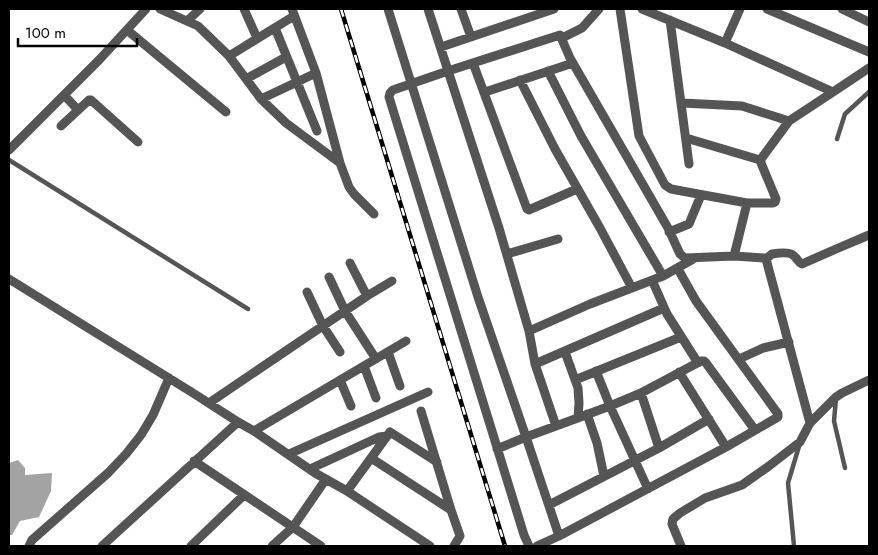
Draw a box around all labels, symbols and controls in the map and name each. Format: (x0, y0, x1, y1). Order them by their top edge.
scale bar (18, 15, 136, 47)
text: 100 m (25, 22, 66, 44)

